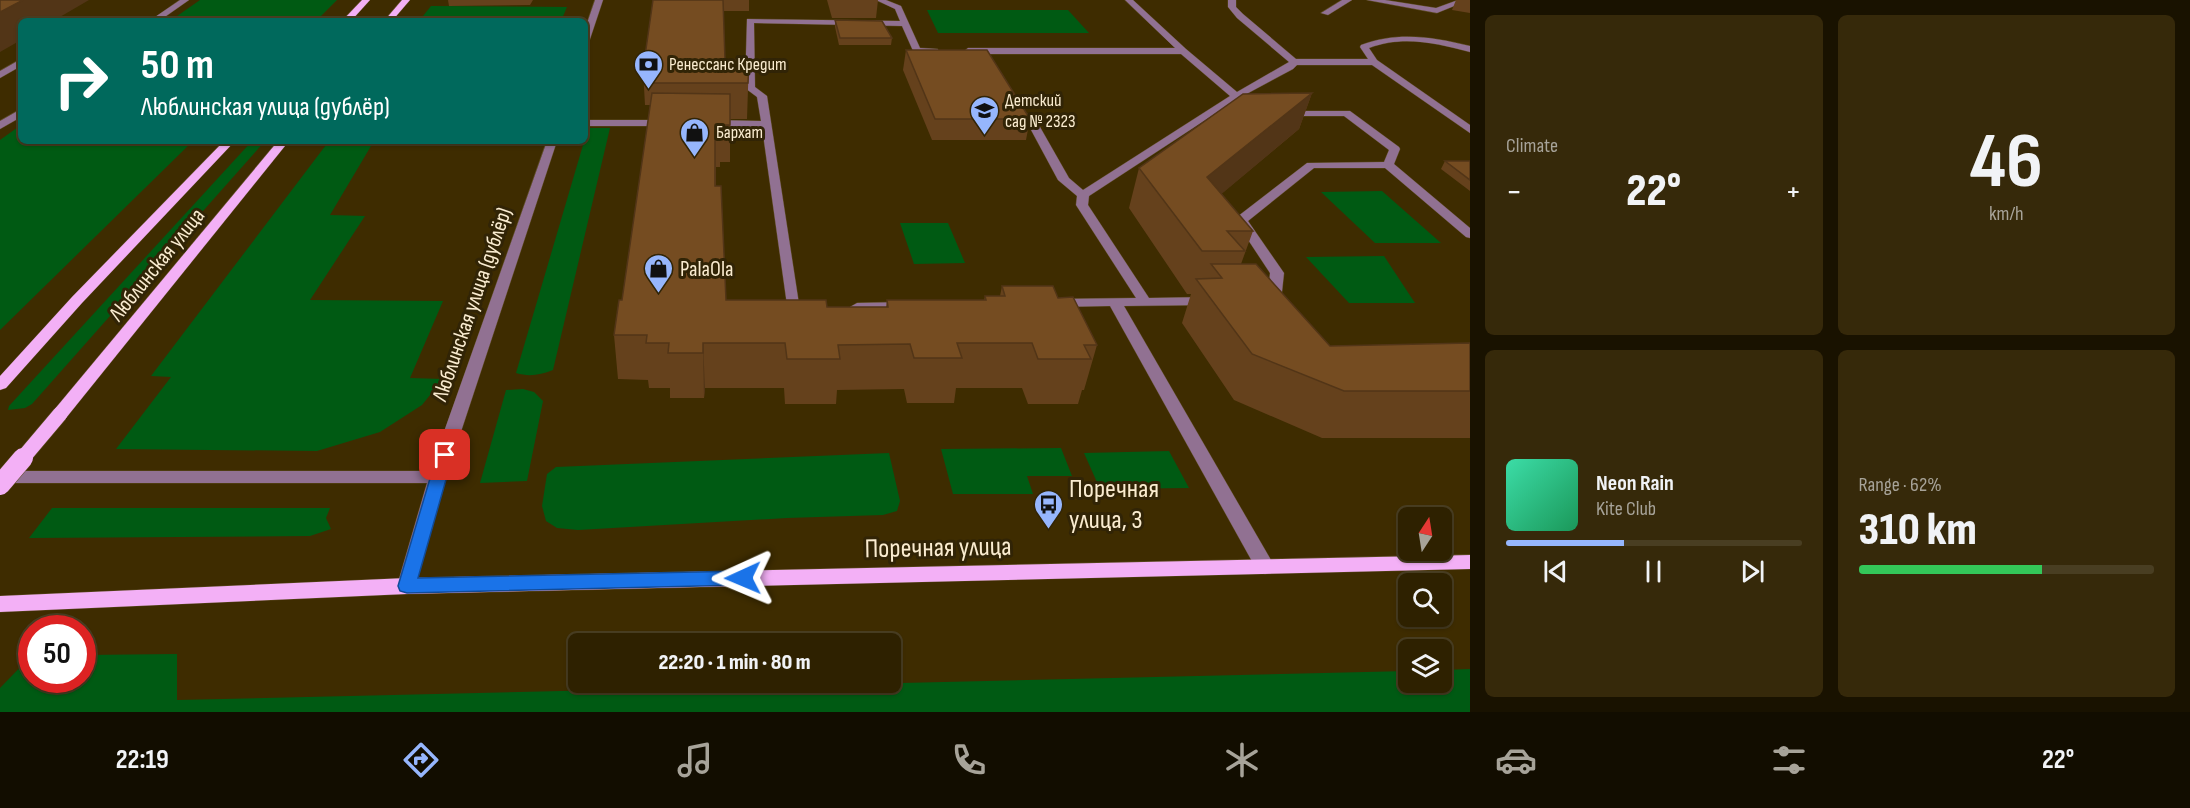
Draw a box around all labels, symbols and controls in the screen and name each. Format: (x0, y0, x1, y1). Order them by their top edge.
text: 50 m (141, 40, 214, 91)
icon: right (42, 42, 120, 120)
bank icon: Ренессанс Кредит (632, 48, 664, 90)
place label: Ренессанс Кредит (669, 54, 787, 75)
place label: Детский сад № 2323 (1005, 90, 1076, 132)
text: Люблинская улица (дублёр) (141, 91, 390, 123)
school or university icon: Детский сад № 2323 (968, 94, 1000, 136)
shop icon: Бархат (679, 116, 711, 158)
text: 46 (1970, 116, 2043, 209)
place label: Бархат (716, 122, 763, 143)
text: Climate (1506, 134, 1558, 158)
text: 22° (1626, 164, 1681, 219)
text: − (1506, 172, 1522, 212)
text: + (1785, 172, 1801, 212)
text: km/h (1989, 202, 2024, 226)
street label: Люблинская улица (103, 203, 211, 328)
street label: Люблинская улица (дублёр) (426, 204, 518, 406)
shop icon: PalaOla (643, 252, 675, 294)
place label: PalaOla (680, 256, 733, 283)
pin (419, 429, 470, 480)
icon: arrive (428, 438, 461, 471)
text: Neon Rain (1596, 470, 1674, 497)
place label: Поречная улица, 3 (1069, 473, 1159, 536)
text: Range · 62% (1859, 473, 1942, 497)
bus stop icon: Поречная улица, 3 (1032, 488, 1064, 530)
text: Kite Club (1596, 497, 1656, 521)
text: 310 km (1859, 503, 1977, 558)
north arrow (1398, 507, 1452, 561)
map controls (1398, 507, 1452, 693)
street label: Поречная улица (864, 531, 1012, 565)
position arrow (711, 546, 775, 610)
icon: previous (1539, 555, 1572, 588)
icon: pause (1637, 555, 1670, 588)
icon: next (1736, 555, 1769, 588)
button: search (1398, 573, 1452, 627)
speed limit sign: 50 (18, 615, 96, 693)
button: layers (1398, 639, 1452, 693)
text: 22:20 · 1 min · 80 m (658, 649, 811, 676)
icon: directions (400, 739, 442, 781)
icon: music (674, 739, 716, 781)
icon: phone (948, 739, 990, 781)
icon: climate (1221, 739, 1263, 781)
icon: car (1495, 739, 1537, 781)
icon: filters (1768, 739, 1810, 781)
text: 22:19 (116, 744, 169, 776)
text: 22° (2042, 744, 2074, 776)

